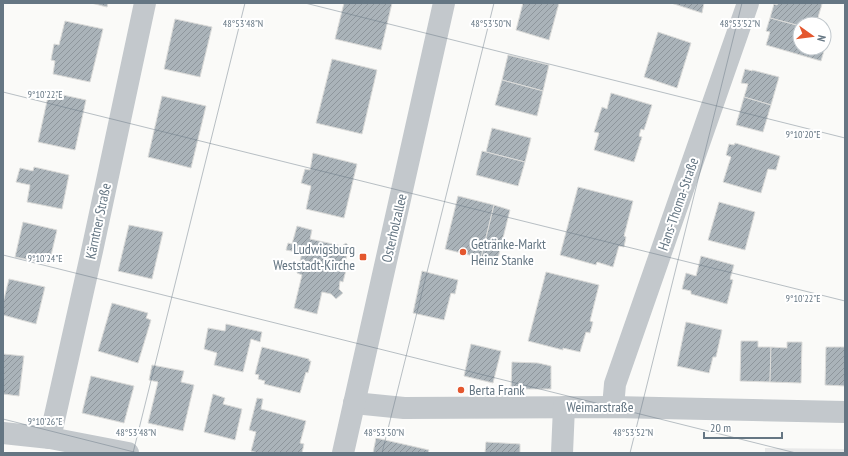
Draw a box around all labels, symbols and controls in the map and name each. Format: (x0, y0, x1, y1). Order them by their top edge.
north arrow (792, 16, 832, 56)
text: 48°53'48"N (223, 17, 263, 30)
text: 48°53'50"N (471, 17, 511, 30)
text: 48°53'52"N (720, 17, 760, 30)
text: N (814, 34, 829, 43)
text: 9°10'22"E (28, 88, 62, 101)
text: 9°10'20"E (786, 128, 820, 141)
street label: Hans-Thoma-Straße (654, 155, 702, 253)
street label: Kärntner Straße (81, 181, 115, 261)
street label: Osterholzallee (377, 192, 411, 264)
place label: Getränke-Markt Heinz Stanke (471, 235, 546, 269)
place label: Ludwigsburg Weststadt-Kirche (273, 240, 355, 274)
marker: Getränke-Markt Heinz Stanke (458, 247, 468, 257)
text: 9°10'24"E (28, 252, 62, 265)
marker: Ludwigsburg Weststadt-Kirche (358, 252, 368, 262)
text: 9°10'22"E (786, 292, 820, 305)
place label: Berta Frank (469, 381, 525, 399)
marker: Berta Frank (456, 385, 466, 395)
street label: Weimarstraße (567, 398, 634, 416)
scale bar (704, 414, 782, 440)
text: 9°10'26"E (28, 415, 62, 428)
text: 20 m (710, 420, 731, 435)
text: 48°53'48"N (116, 426, 156, 439)
text: 48°53'50"N (364, 426, 404, 439)
text: 48°53'52"N (613, 426, 653, 439)

